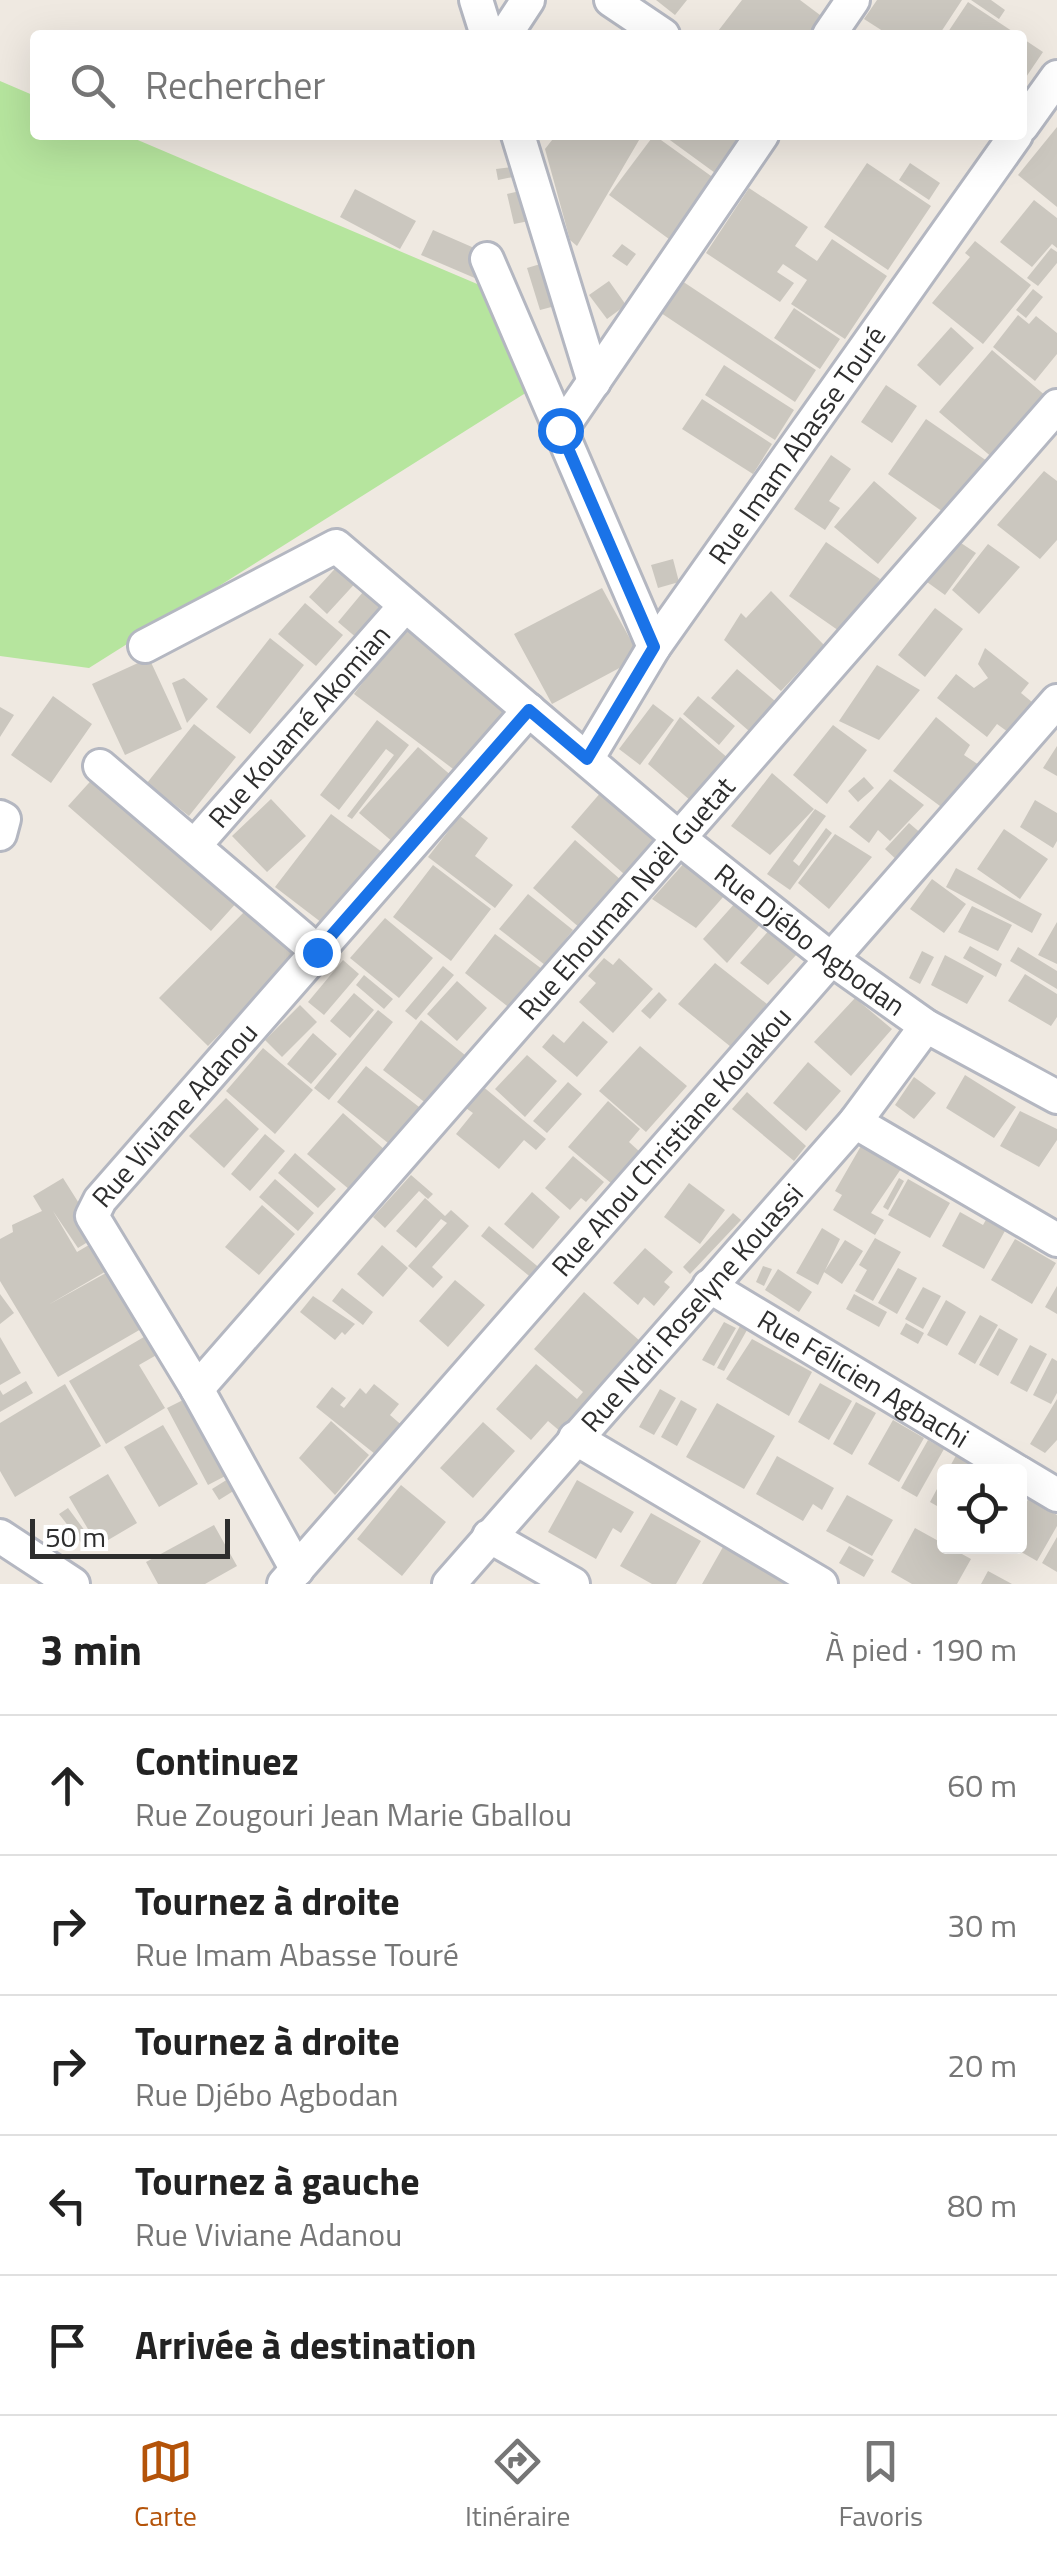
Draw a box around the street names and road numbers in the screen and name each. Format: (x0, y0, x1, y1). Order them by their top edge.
street label: Rue Imam Abasse Touré (697, 316, 896, 573)
street label: Rue Kouamé Akomian (197, 615, 400, 837)
street label: Rue Ehouman Noël Guetat (507, 766, 745, 1029)
street label: Rue Djébo Agbodan (705, 852, 915, 1026)
street label: Rue Ahou Christiane Kouakou (541, 997, 801, 1286)
street label: Rue Viviane Adanou (81, 1013, 267, 1217)
street label: Rue N'dri Roselyne Kouassi (570, 1173, 813, 1441)
street label: Rue Félicien Agbachi (750, 1298, 977, 1459)

